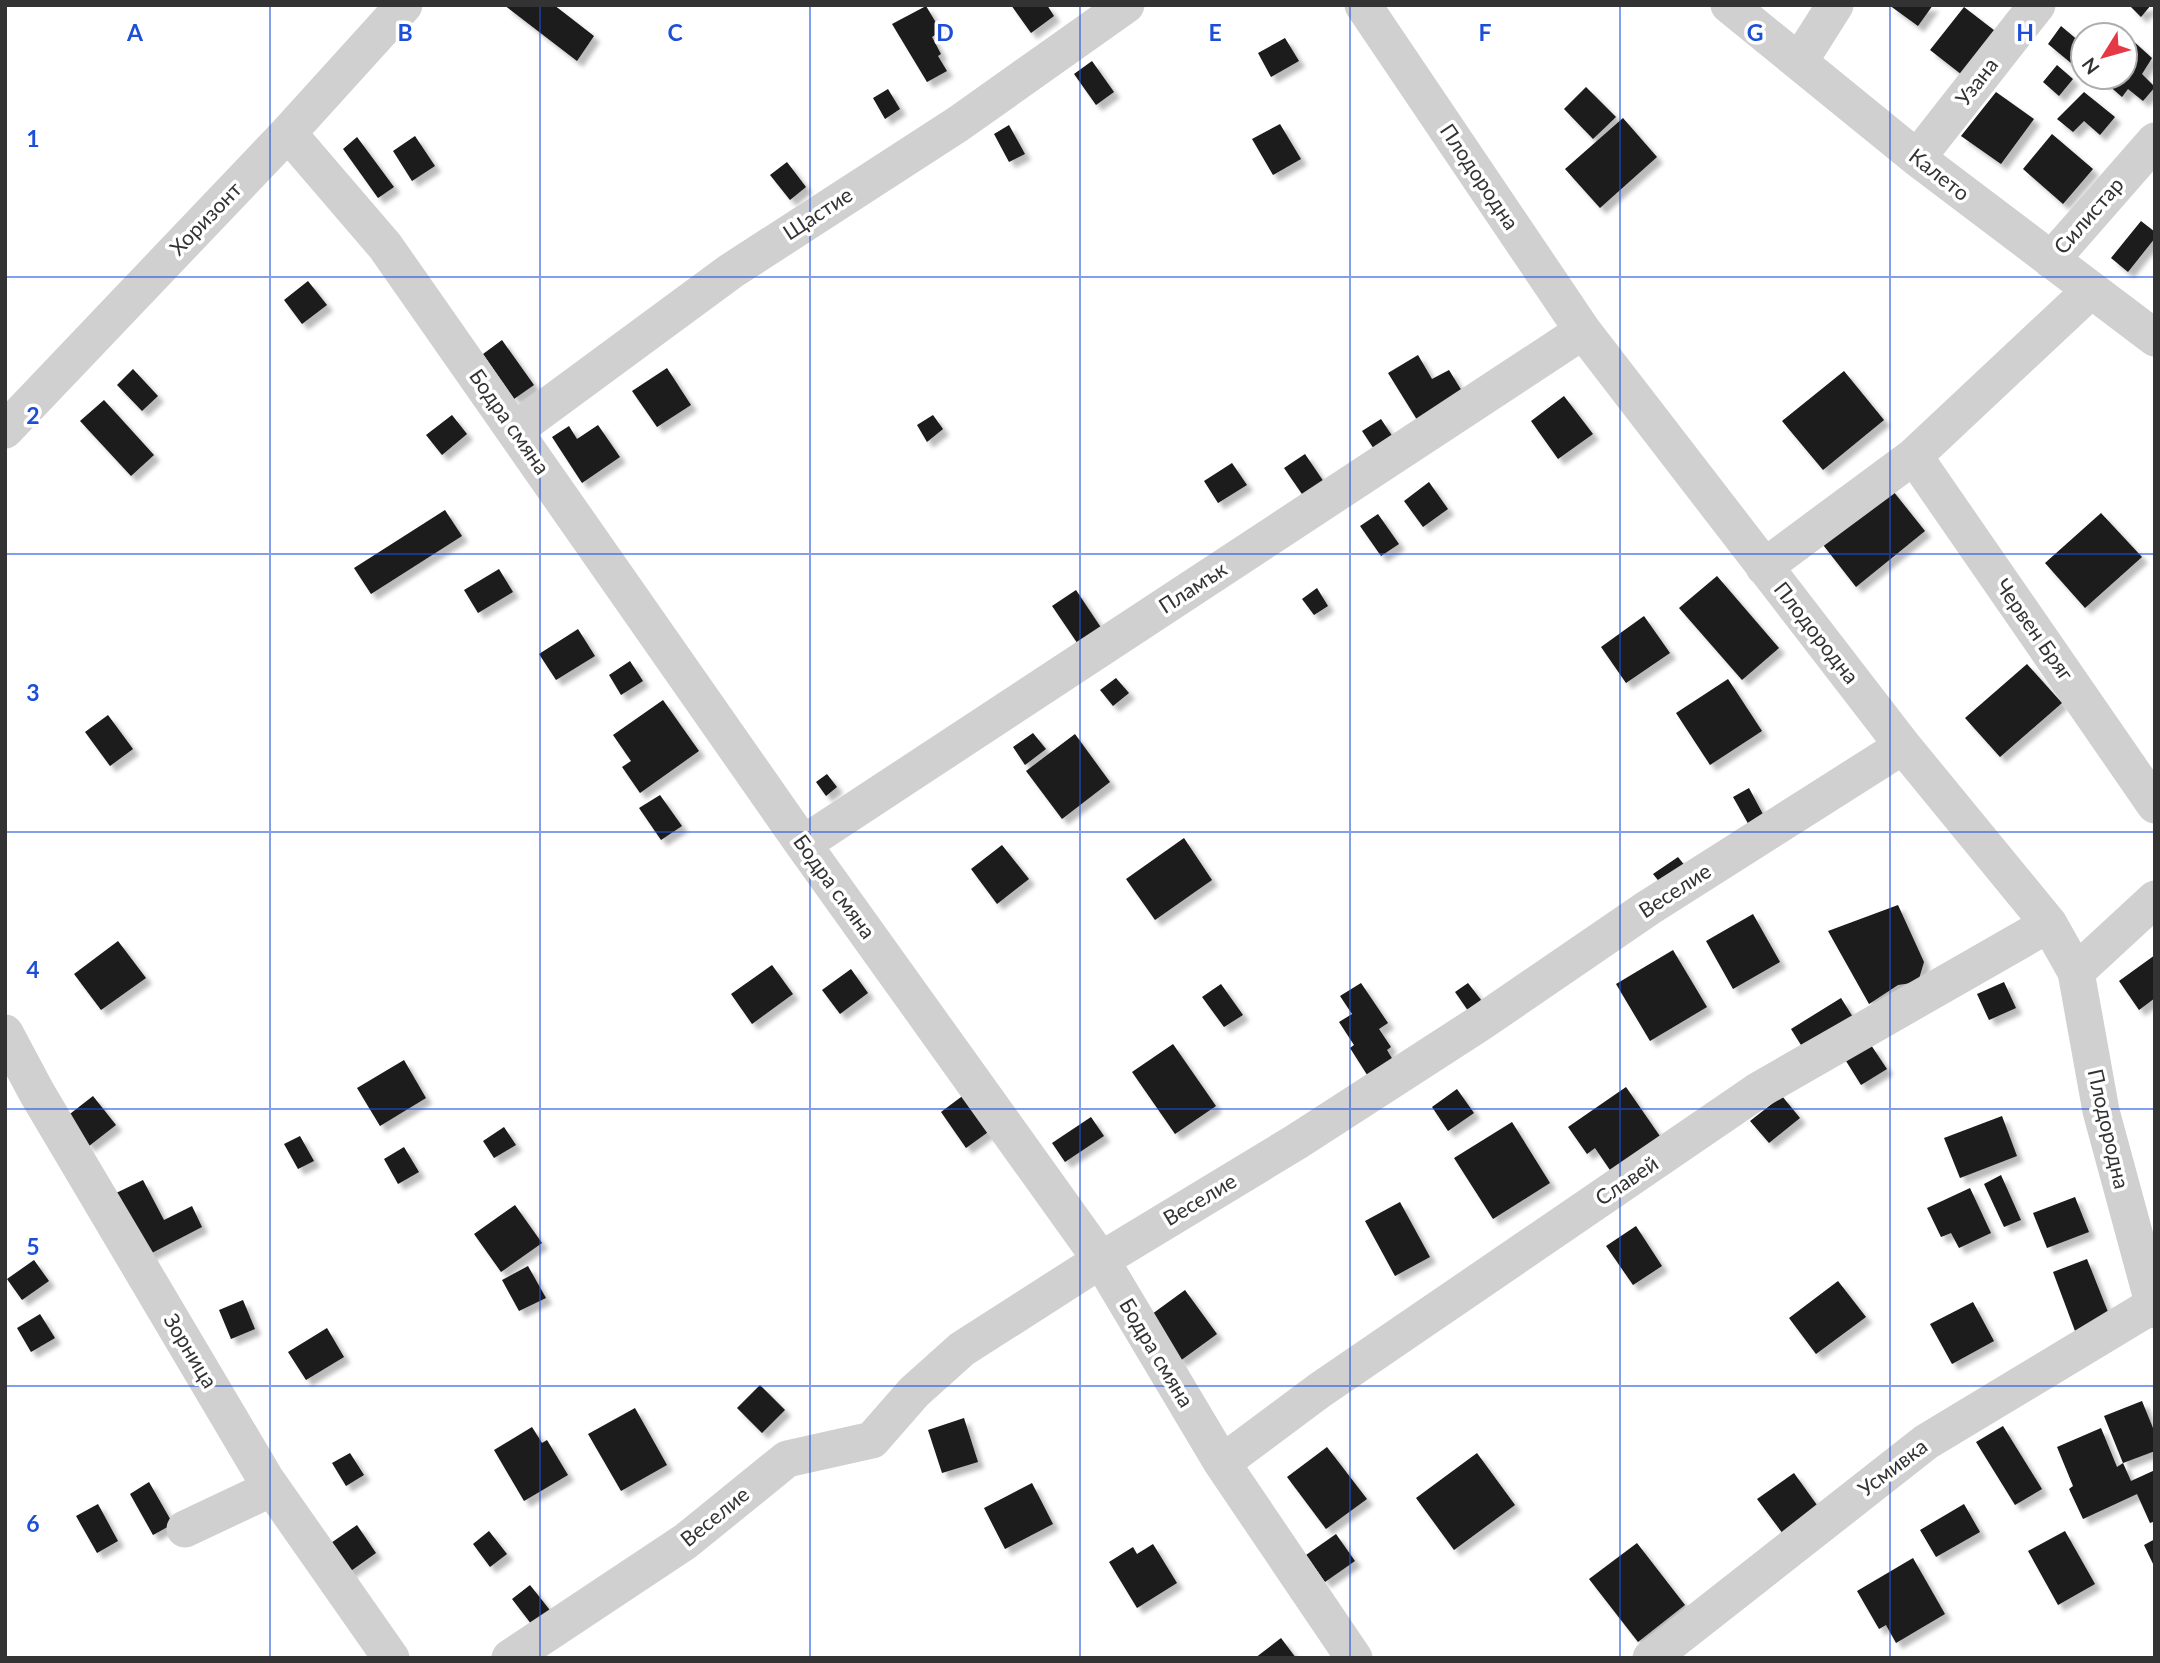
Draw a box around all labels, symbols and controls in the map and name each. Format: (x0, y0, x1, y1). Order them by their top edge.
text: A (126, 18, 144, 46)
text: B (397, 18, 413, 46)
text: C (667, 18, 683, 46)
text: D (936, 18, 954, 46)
text: E (1208, 18, 1222, 46)
text: F (1478, 18, 1492, 46)
text: G (1747, 18, 1763, 46)
text: H (2016, 18, 2034, 46)
north arrow (2069, 21, 2139, 91)
street label: Узана (1949, 52, 2002, 110)
text: N (2076, 54, 2104, 79)
street label: Плодородна (1436, 118, 1525, 234)
text: 1 (26, 124, 40, 152)
street label: Калето (1905, 143, 1975, 205)
street label: Силистар (2048, 172, 2128, 258)
street label: Хоризонт (164, 176, 246, 260)
street label: Щастие (778, 181, 857, 244)
street label: Бодра смяна (465, 364, 556, 478)
text: 2 (26, 401, 40, 429)
street label: Пламък (1154, 556, 1231, 618)
street label: Червен Бряг (1991, 573, 2080, 685)
street label: Плодородна (1770, 576, 1865, 688)
text: 3 (26, 678, 40, 706)
street label: Бодра смяна (789, 829, 881, 943)
street label: Веселие (1633, 857, 1715, 922)
text: 4 (26, 955, 40, 983)
street label: Плодородна (2084, 1066, 2135, 1191)
street label: Славей (1590, 1150, 1662, 1210)
street label: Веселие (1158, 1167, 1240, 1230)
text: 5 (26, 1232, 40, 1260)
street label: Бодра смяна (1115, 1293, 1200, 1411)
street label: Зорница (159, 1308, 223, 1392)
street label: Усмивка (1853, 1433, 1932, 1501)
street label: Веселие (675, 1481, 753, 1551)
text: 6 (26, 1509, 40, 1537)

